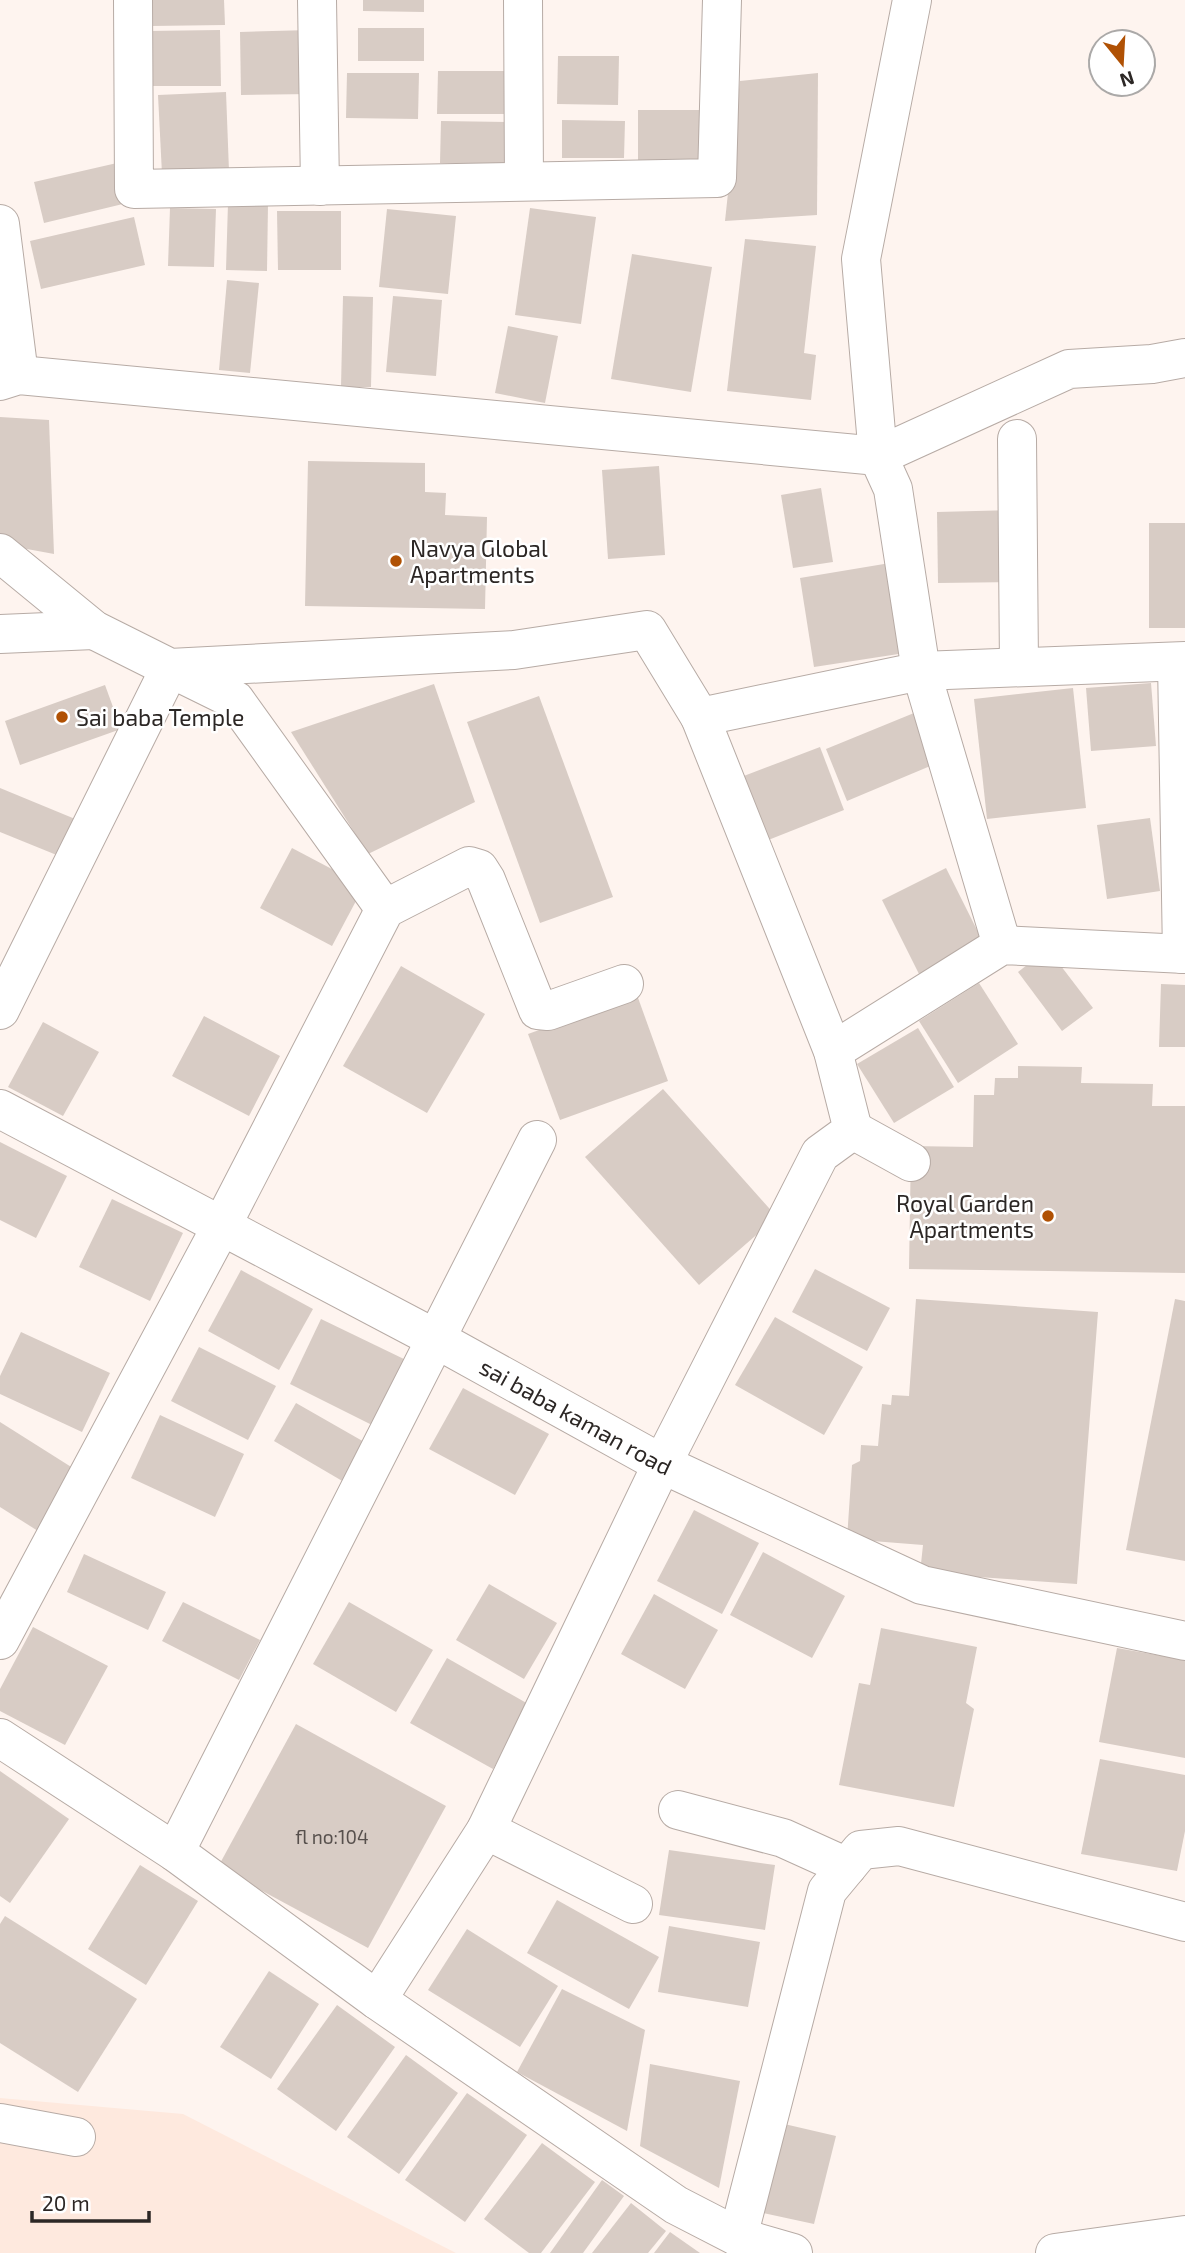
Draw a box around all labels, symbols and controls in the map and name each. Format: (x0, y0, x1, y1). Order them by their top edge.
north arrow (1087, 28, 1157, 98)
text: N (1117, 67, 1137, 93)
place label: Navya Global Apartments (410, 534, 548, 588)
marker: Navya Global Apartments (388, 553, 404, 569)
place label: Sai baba Temple (76, 703, 244, 731)
marker: Sai baba Temple (54, 709, 70, 725)
place label: Royal Garden Apartments (896, 1189, 1034, 1243)
marker: Royal Garden Apartments (1040, 1208, 1056, 1224)
street label: sai baba kaman road (475, 1352, 676, 1481)
house number: fl no:104 (295, 1825, 369, 1848)
scale bar (32, 2180, 149, 2224)
text: 20 m (42, 2190, 90, 2215)

